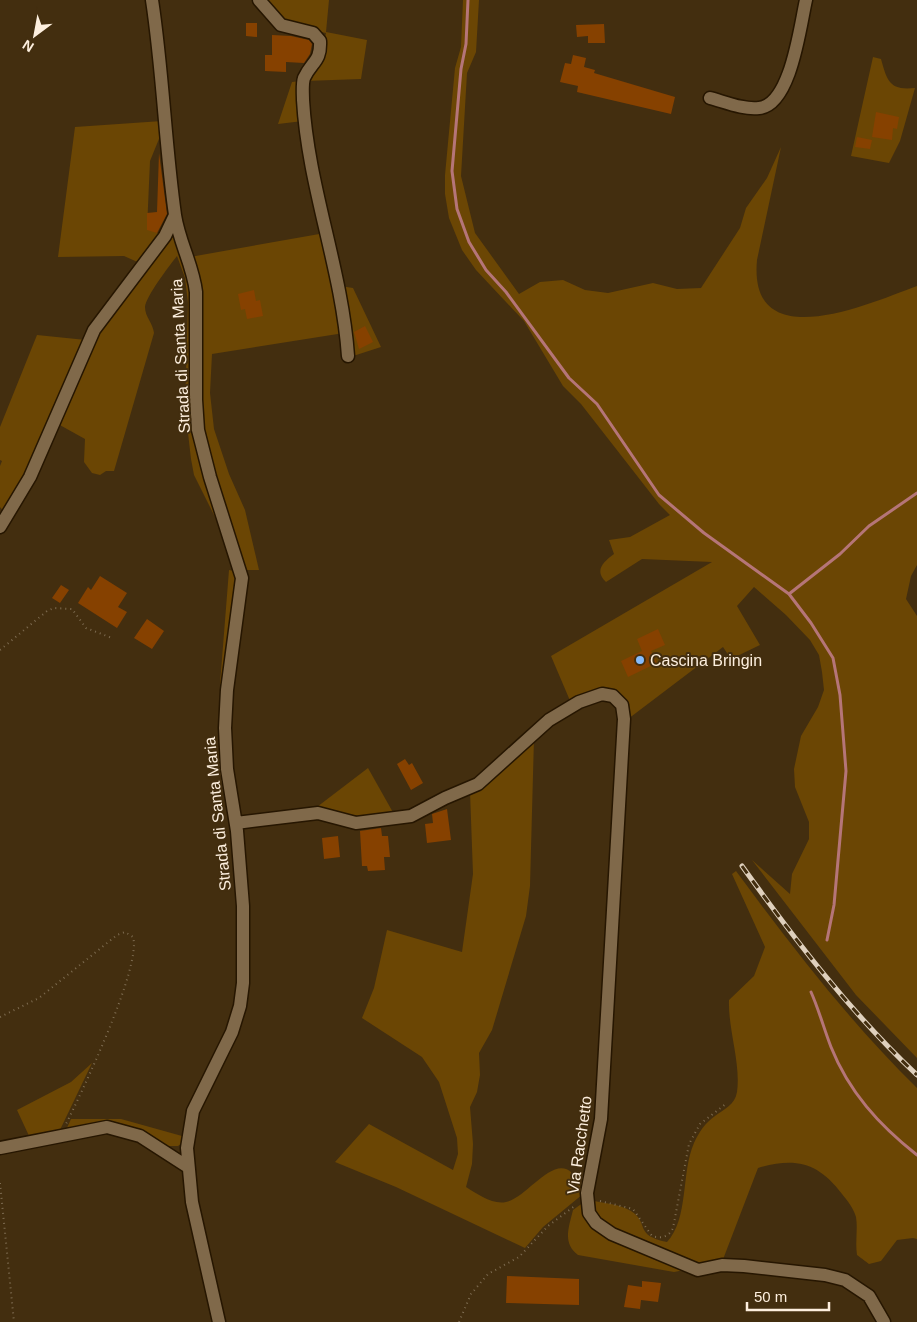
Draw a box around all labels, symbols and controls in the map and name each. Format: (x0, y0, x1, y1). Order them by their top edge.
north arrow (10, 10, 60, 60)
text: N (20, 37, 37, 55)
street label: Strada di Santa Maria (168, 278, 193, 434)
place label: Cascina Bringin (650, 652, 762, 669)
marker: Cascina Bringin (634, 654, 646, 666)
street label: Strada di Santa Maria (201, 736, 234, 892)
street label: Via Racchetto (564, 1095, 595, 1195)
scale bar (747, 1280, 830, 1312)
text: 50 m (754, 1288, 787, 1305)

